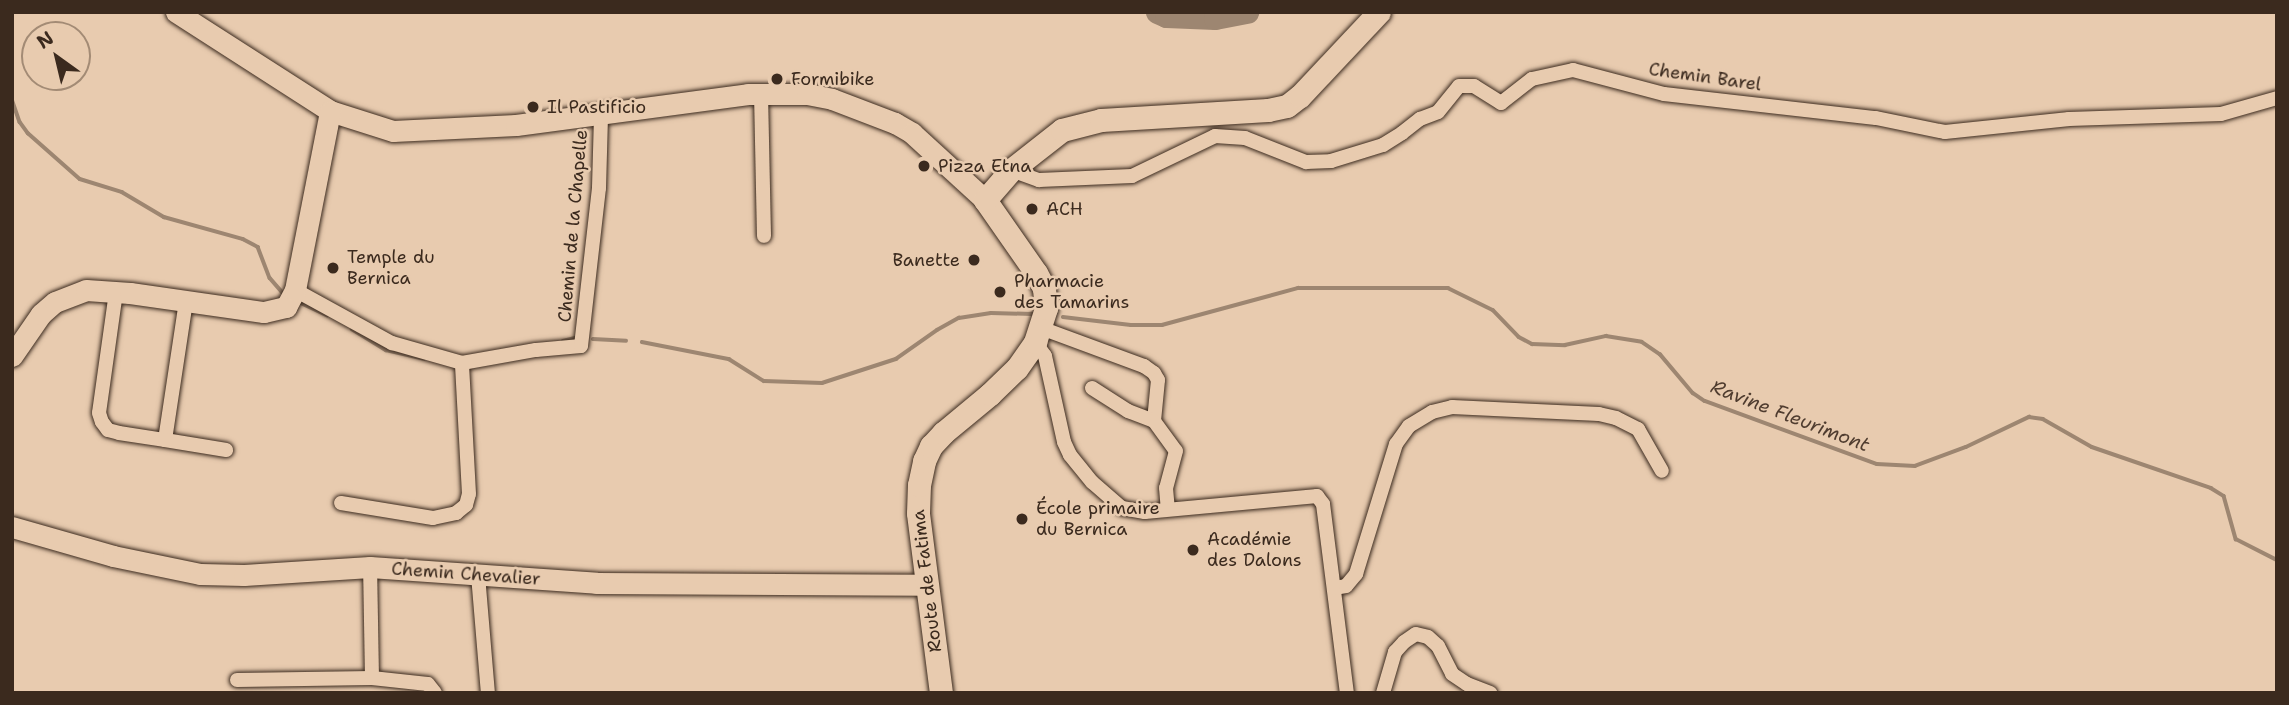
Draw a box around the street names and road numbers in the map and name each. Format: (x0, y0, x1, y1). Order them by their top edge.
street label: Chemin Barel (1647, 58, 1763, 96)
street label: Chemin de la Chapelle (554, 129, 592, 323)
street label: Route de Fatima (908, 508, 946, 654)
street label: Chemin Chevalier (391, 558, 541, 590)

